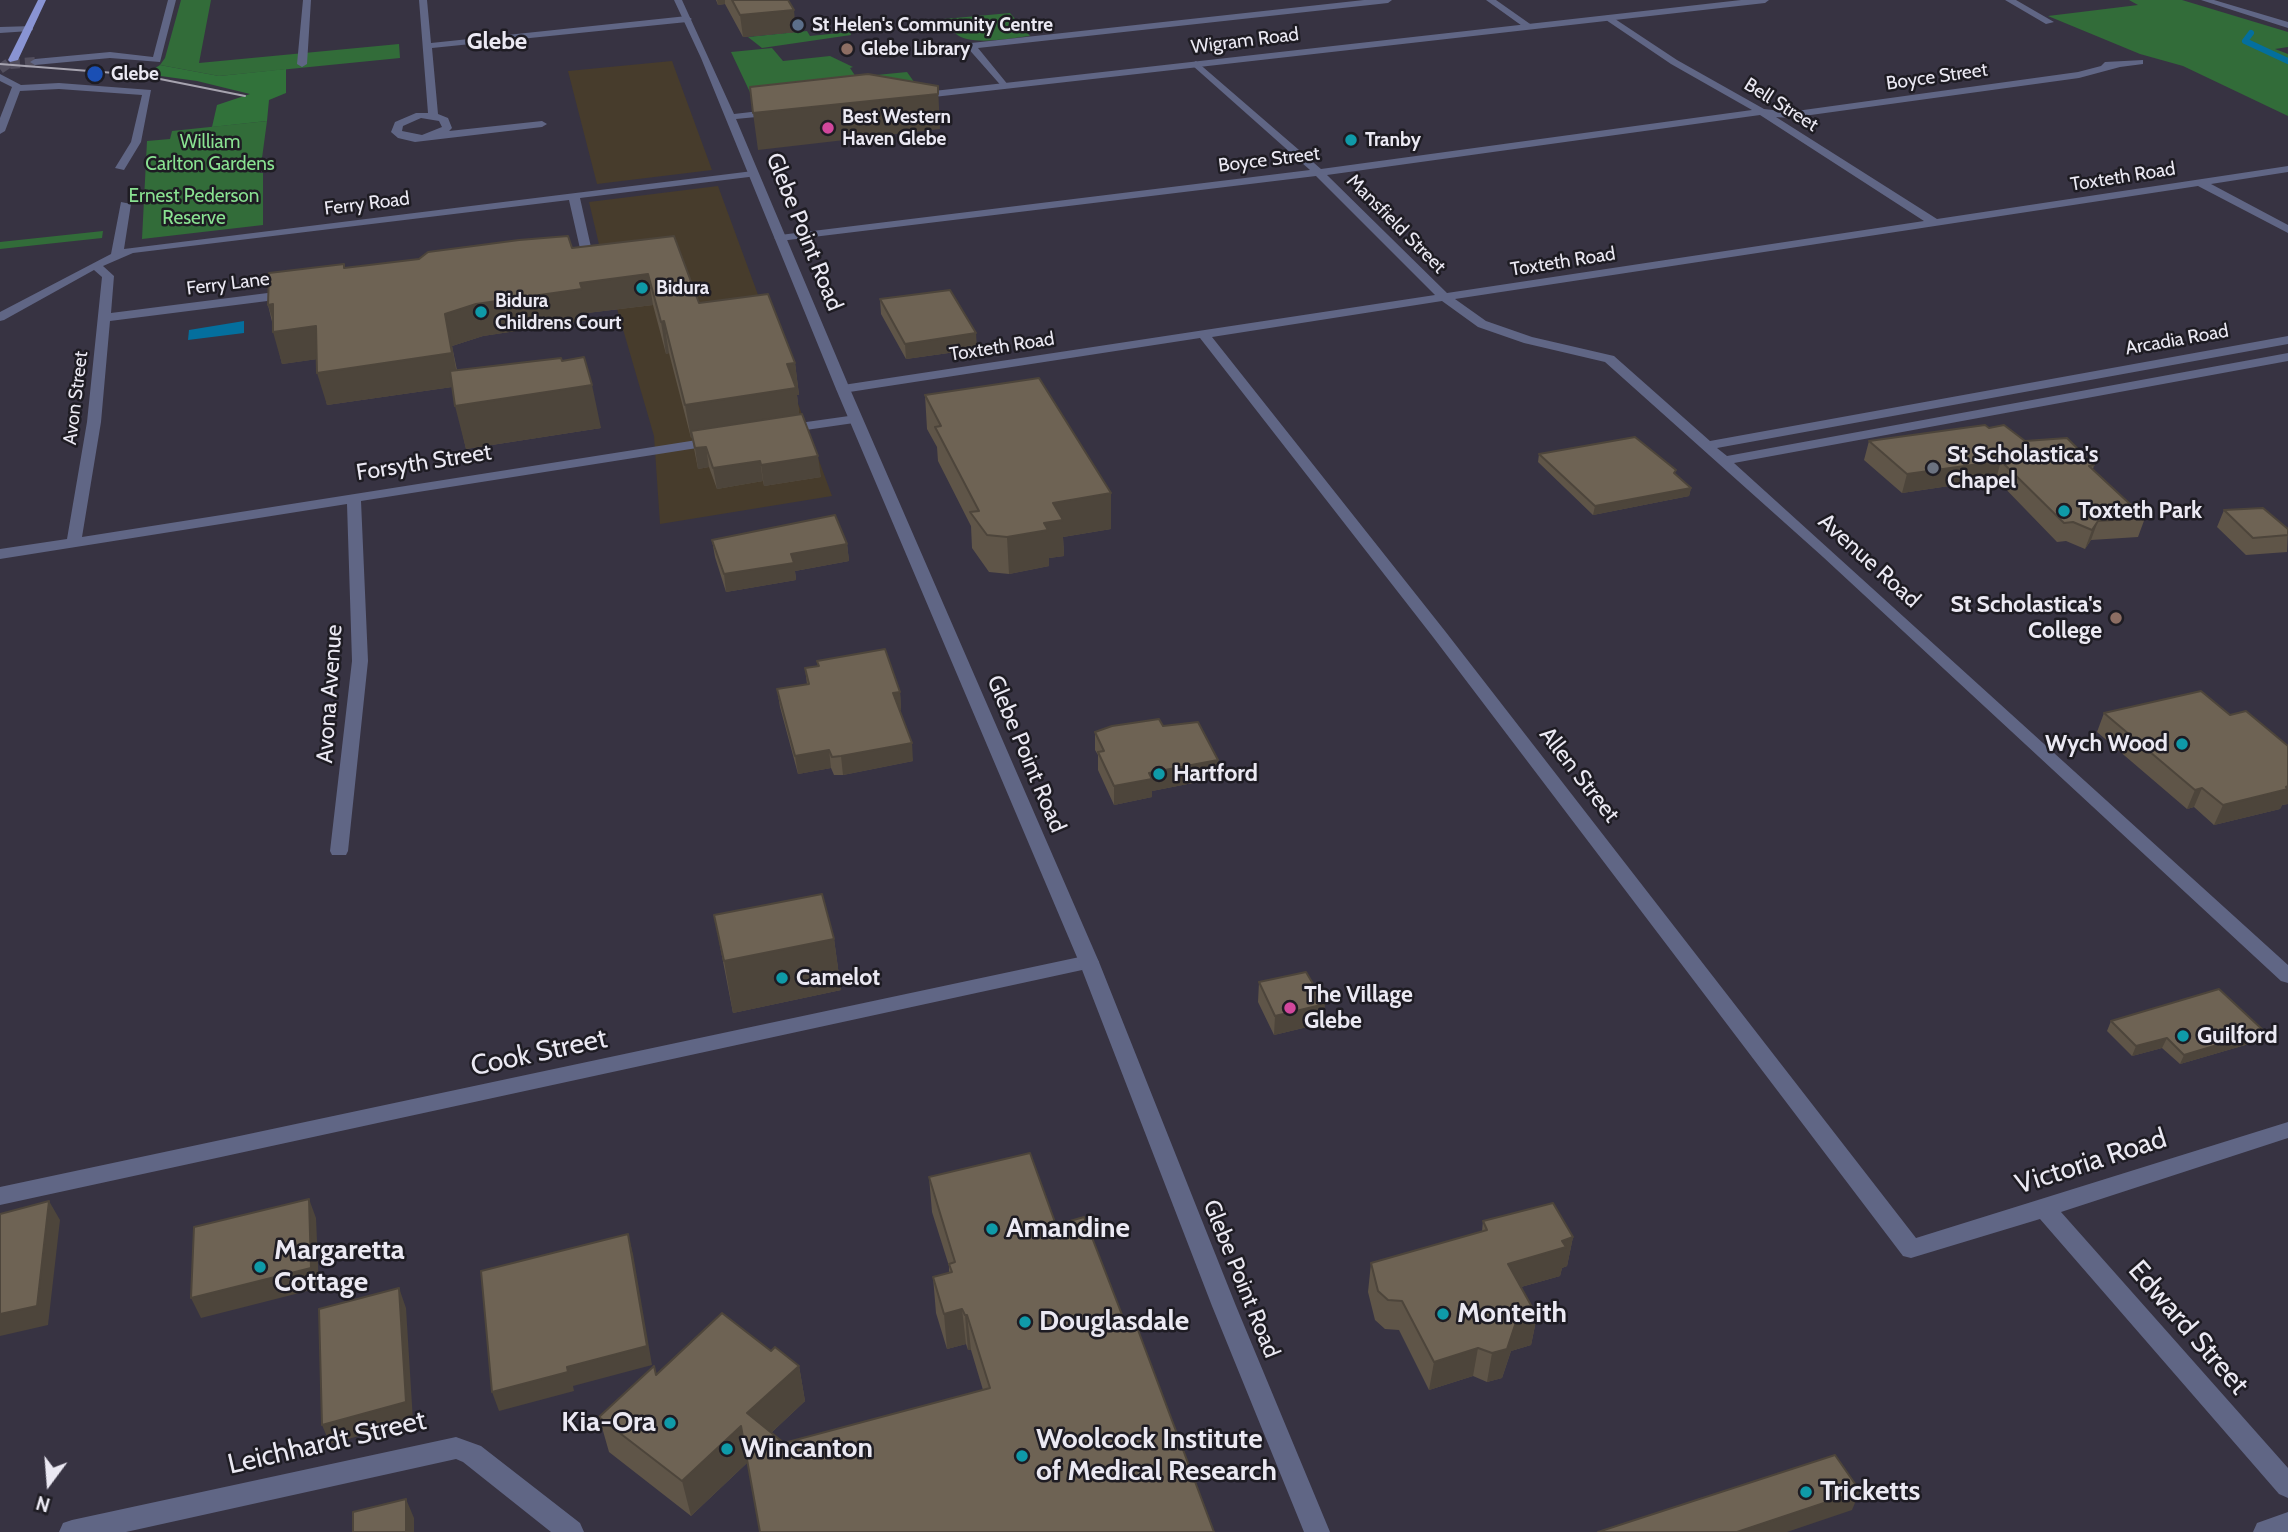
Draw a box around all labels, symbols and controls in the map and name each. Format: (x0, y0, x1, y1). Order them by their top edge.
place label: St Helen's Community Centre (812, 14, 1053, 36)
marker: St Helen's Community Centre (790, 17, 806, 33)
street label: Wigram Road (1190, 23, 1300, 59)
district label: Glebe (467, 28, 527, 56)
place label: Glebe Library (861, 38, 970, 60)
marker: Glebe Library (839, 41, 855, 57)
street label: Boyce Street (1885, 59, 1989, 95)
place label: Glebe (111, 63, 159, 85)
marker: Glebe (85, 64, 105, 84)
street label: Bell Street (1740, 73, 1822, 137)
place label: Best Western Haven Glebe (842, 106, 951, 150)
marker: Best Western Haven Glebe (820, 120, 836, 136)
place label: Tranby (1365, 129, 1421, 151)
park label: William Carlton Gardens (145, 131, 275, 175)
marker: Tranby (1343, 132, 1359, 148)
street label: Boyce Street (1217, 142, 1321, 178)
street label: Glebe Point Road (760, 149, 848, 315)
street label: Toxteth Road (2069, 157, 2177, 197)
street label: Mansfield Street (1342, 170, 1450, 278)
park label: Ernest Pederson Reserve (129, 185, 259, 229)
street label: Ferry Road (323, 187, 411, 221)
street label: Toxteth Road (1509, 242, 1617, 282)
street label: Ferry Lane (185, 268, 271, 300)
place label: Bidura (656, 277, 709, 299)
marker: Bidura (634, 280, 650, 296)
place label: Bidura Childrens Court (495, 290, 622, 334)
marker: Bidura Childrens Court (473, 304, 489, 320)
street label: Arcadia Road (2124, 320, 2230, 360)
street label: Toxteth Road (948, 327, 1056, 367)
street label: Avon Street (59, 350, 93, 446)
street label: Forsyth Street (354, 439, 494, 487)
place label: St Scholastica's Chapel (1947, 441, 2099, 495)
marker: St Scholastica's Chapel (1925, 460, 1941, 476)
place label: Toxteth Park (2078, 497, 2202, 525)
marker: Toxteth Park (2056, 503, 2072, 519)
street label: Avenue Road (1812, 508, 1926, 614)
place label: St Scholastica's College (1950, 591, 2102, 645)
marker: St Scholastica's College (2108, 610, 2124, 626)
street label: Avona Avenue (311, 624, 349, 764)
street label: Glebe Point Road (980, 671, 1072, 837)
street label: Allen Street (1533, 722, 1625, 828)
place label: Wych Wood (2045, 730, 2168, 758)
marker: Wych Wood (2174, 736, 2190, 752)
place label: Hartford (1173, 760, 1258, 788)
marker: Hartford (1151, 766, 1167, 782)
place label: Camelot (796, 964, 880, 992)
marker: Camelot (774, 970, 790, 986)
place label: The Village Glebe (1304, 981, 1413, 1035)
marker: The Village Glebe (1282, 1000, 1298, 1016)
street label: Cook Street (468, 1022, 610, 1084)
place label: Guilford (2197, 1022, 2278, 1050)
marker: Guilford (2175, 1028, 2191, 1044)
street label: Victoria Road (2011, 1122, 2171, 1202)
street label: Glebe Point Road (1197, 1196, 1285, 1362)
place label: Amandine (1006, 1212, 1130, 1246)
marker: Amandine (984, 1221, 1000, 1237)
place label: Margaretta Cottage (274, 1234, 405, 1300)
street label: Edward Street (2121, 1254, 2255, 1402)
marker: Margaretta Cottage (252, 1259, 268, 1275)
place label: Monteith (1457, 1297, 1567, 1331)
place label: Douglasdale (1039, 1305, 1189, 1339)
marker: Monteith (1435, 1306, 1451, 1322)
marker: Douglasdale (1017, 1314, 1033, 1330)
street label: Leichhardt Street (225, 1404, 429, 1482)
place label: Kia-Ora (561, 1406, 656, 1440)
marker: Kia-Ora (662, 1415, 678, 1431)
place label: Woolcock Institute of Medical Research (1036, 1423, 1277, 1489)
place label: Wincanton (741, 1432, 873, 1466)
marker: Wincanton (719, 1441, 735, 1457)
north arrow (14, 1448, 84, 1518)
marker: Woolcock Institute of Medical Research (1014, 1448, 1030, 1464)
place label: Tricketts (1820, 1475, 1920, 1509)
marker: Tricketts (1798, 1484, 1814, 1500)
text: N (33, 1491, 53, 1517)

